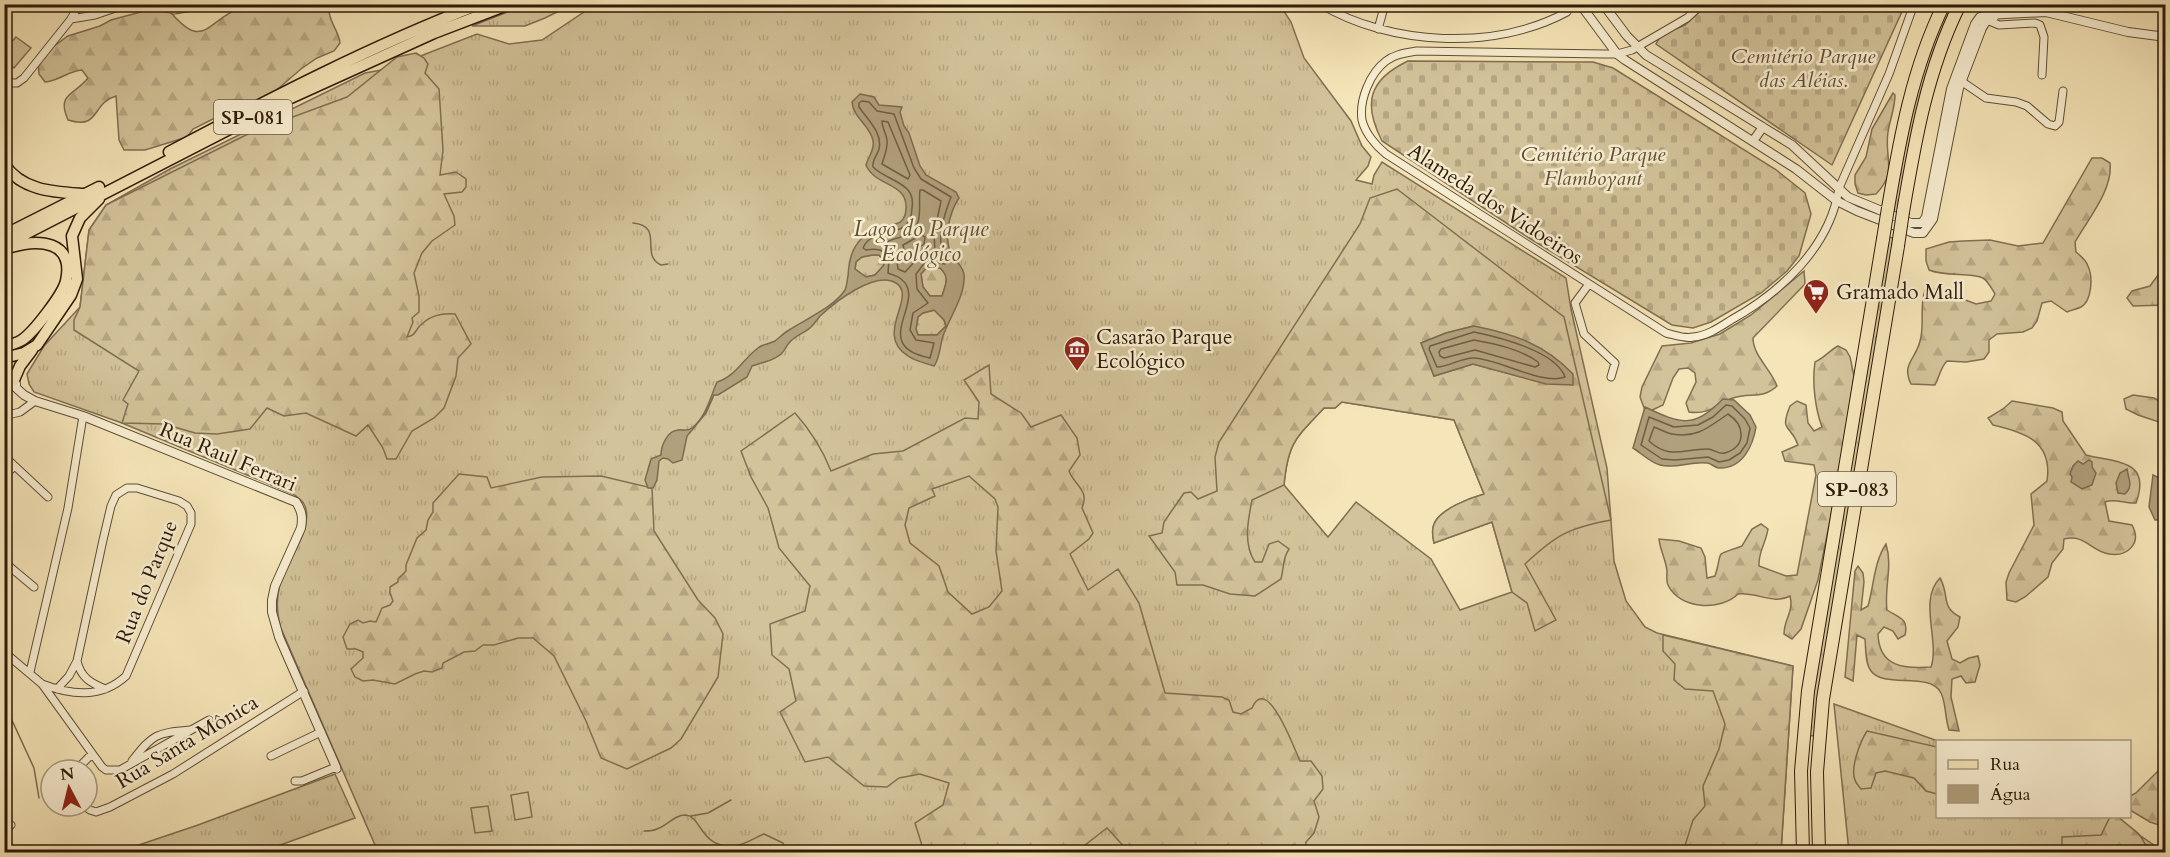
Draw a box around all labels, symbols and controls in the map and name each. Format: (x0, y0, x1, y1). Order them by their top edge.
park label: Cemitério Parque das Aléias. (1731, 42, 1876, 95)
road number: SP-081 (214, 100, 292, 134)
street label: Alameda dos Vidoeiros (1402, 137, 1588, 271)
park label: Cemitério Parque Flamboyant (1521, 140, 1666, 193)
water label: Lago do Parque Ecológico (854, 214, 989, 269)
supermarket icon: Gramado Mall (1801, 277, 1831, 315)
place label: Gramado Mall (1836, 278, 1964, 307)
place label: Casarão Parque Ecológico (1096, 323, 1232, 376)
museum icon: Casarão Parque Ecológico (1062, 334, 1092, 372)
street label: Rua Raul Ferrari (155, 415, 301, 499)
road number: SP-083 (1818, 472, 1896, 506)
street label: Rua do Parque (109, 516, 185, 648)
street label: Rua Santa Mônica (110, 688, 264, 796)
legend (1936, 740, 2131, 818)
text: Rua (1990, 752, 2020, 777)
north arrow (39, 758, 99, 818)
text: N (59, 762, 76, 786)
text: Água (1990, 782, 2031, 807)

